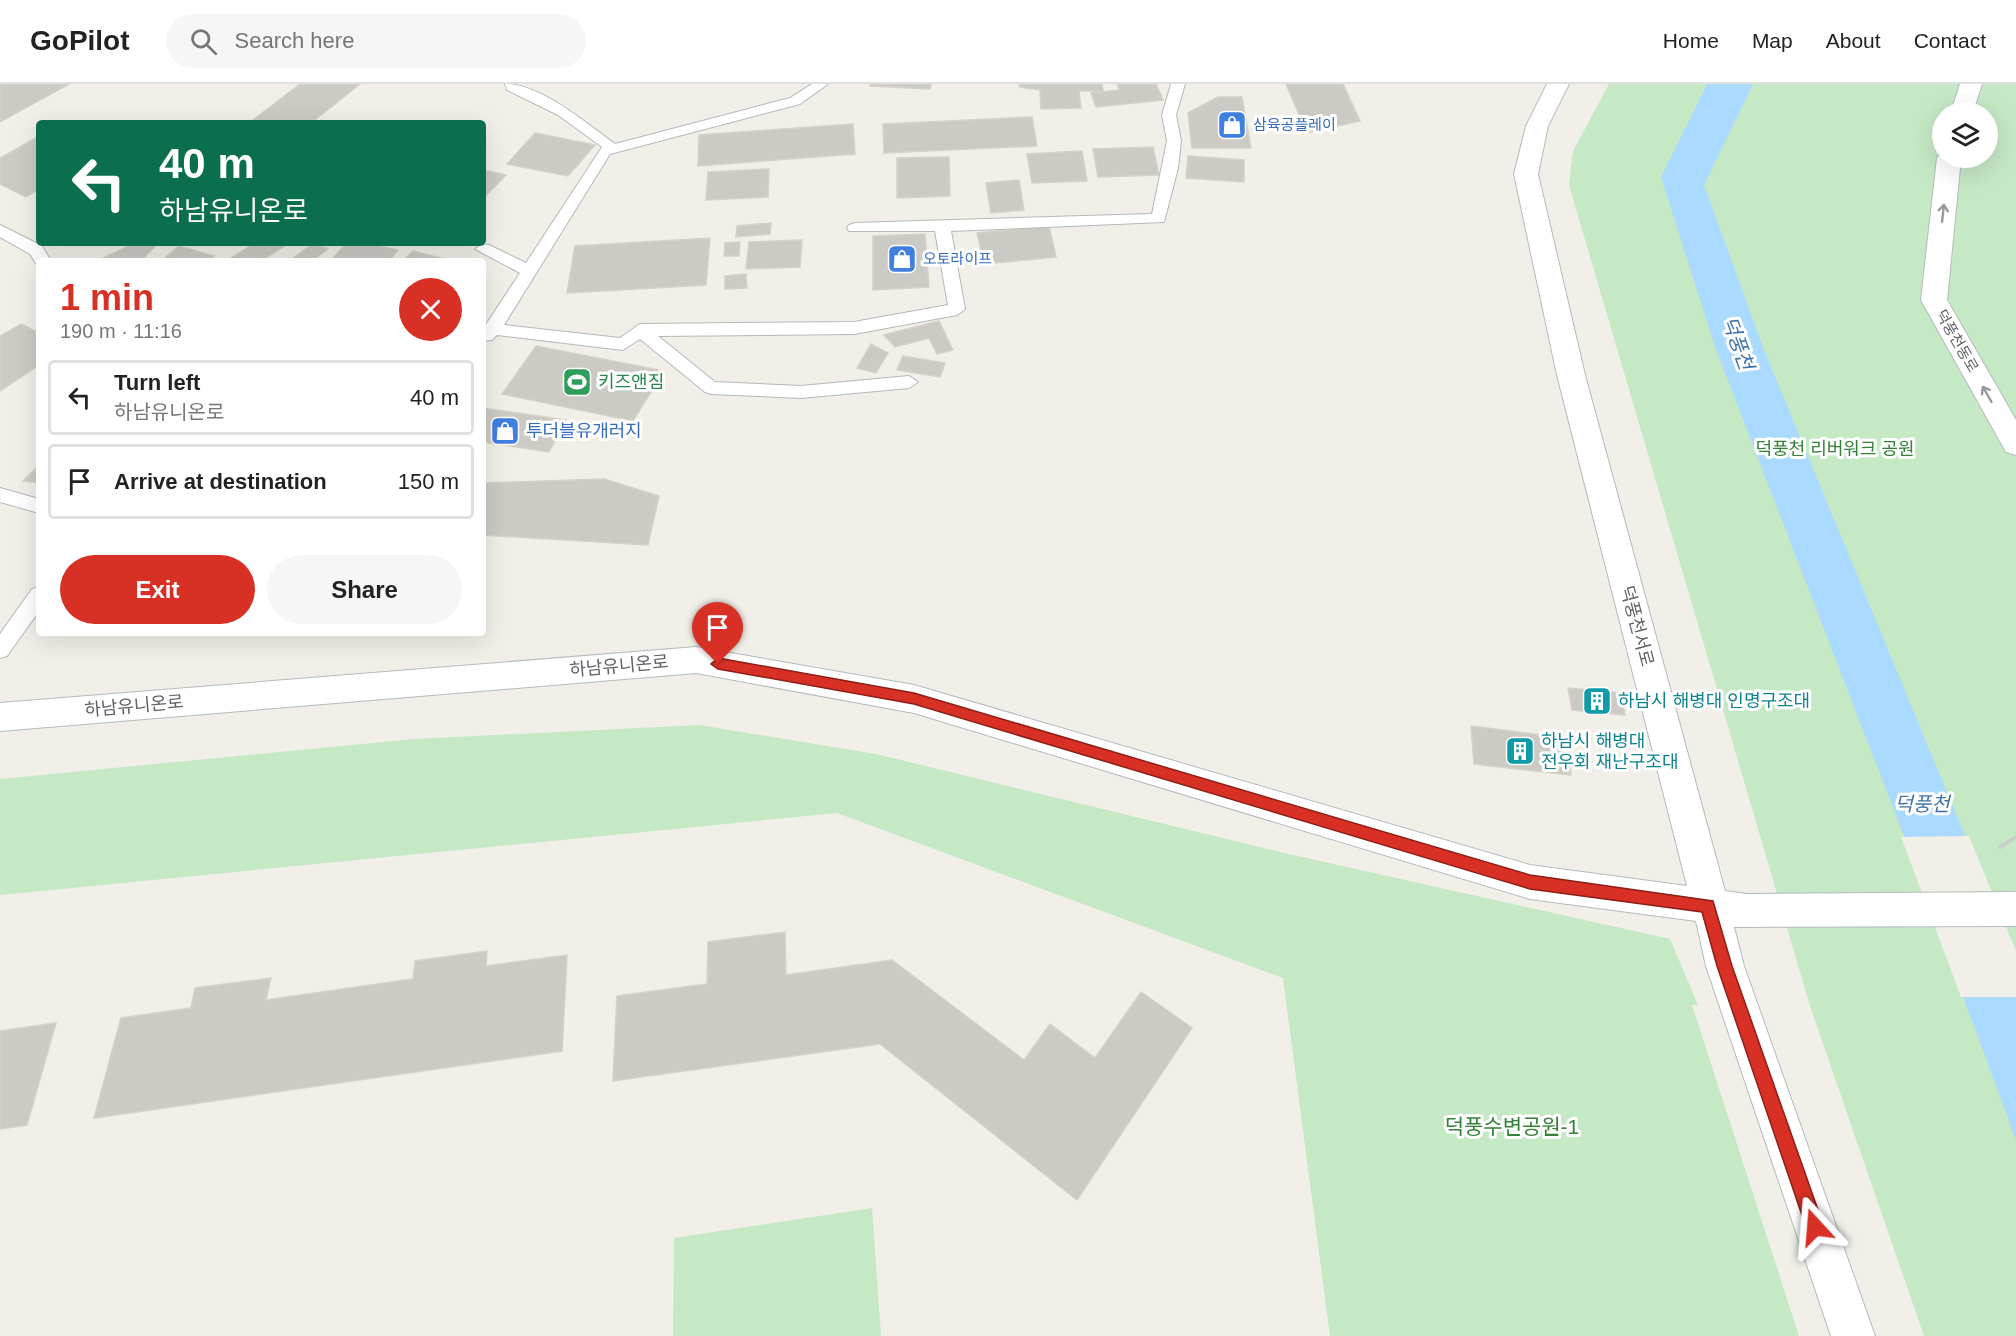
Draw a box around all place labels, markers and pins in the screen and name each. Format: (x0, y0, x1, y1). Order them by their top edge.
shop icon: 삼육공플레이 (1216, 109, 1248, 141)
place label: 삼육공플레이 (1253, 116, 1336, 133)
shop icon: 오토라이프 (886, 243, 918, 275)
place label: 오토라이프 (923, 250, 992, 267)
sports icon: 키즈앤짐 (561, 366, 593, 398)
place label: 키즈앤짐 (598, 372, 664, 392)
shop icon: 투더블유개러지 (489, 415, 521, 447)
place label: 투더블유개러지 (526, 421, 642, 441)
pin (692, 602, 743, 664)
building icon: 하남시 해병대 인명구조대 (1581, 685, 1613, 717)
place label: 하남시 해병대 인명구조대 (1618, 691, 1810, 711)
place label: 하남시 해병대 전우회 재난구조대 (1541, 731, 1678, 772)
building icon: 하남시 해병대 전우회 재난구조대 (1504, 735, 1536, 767)

